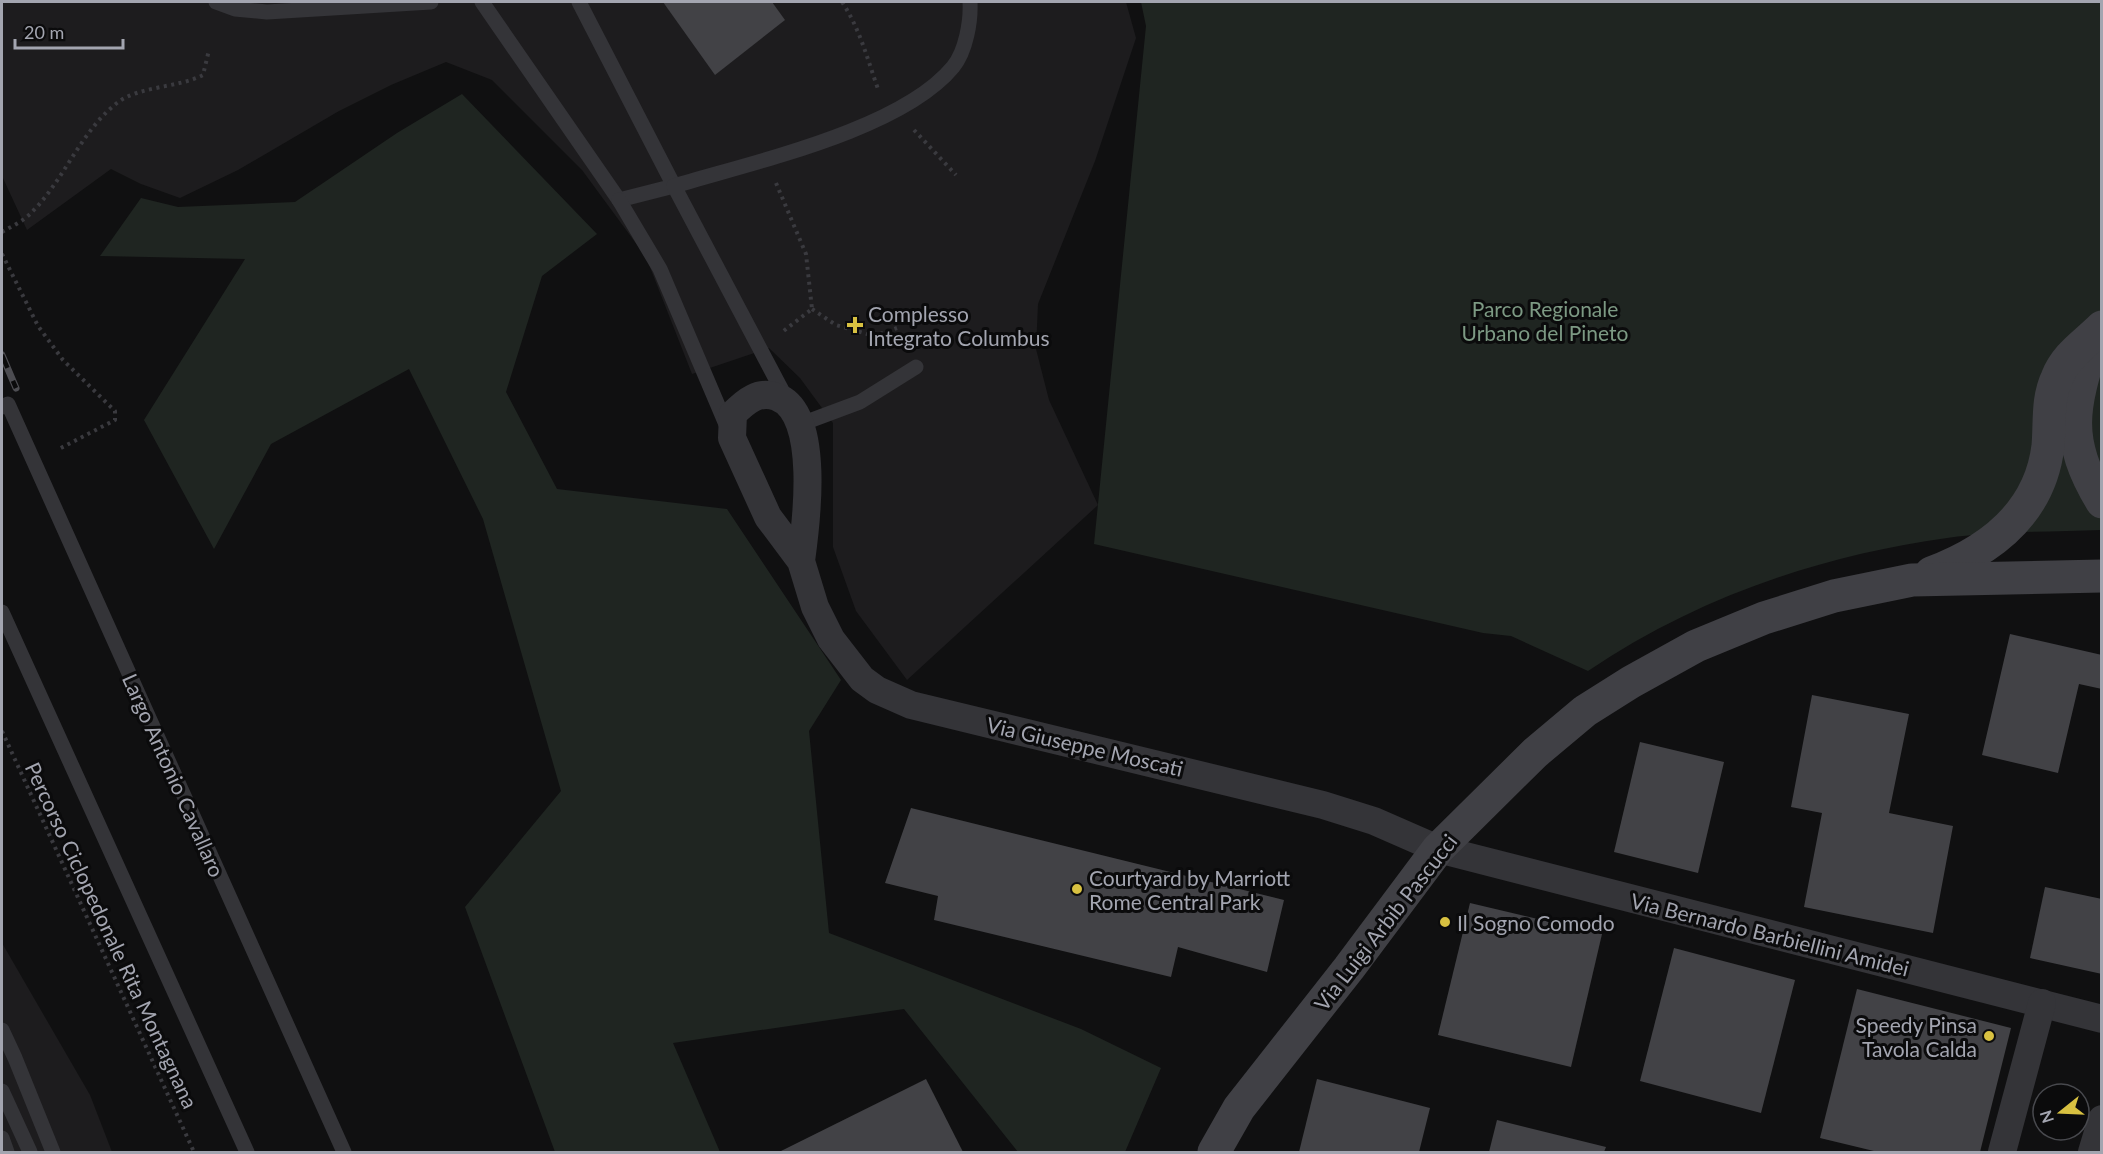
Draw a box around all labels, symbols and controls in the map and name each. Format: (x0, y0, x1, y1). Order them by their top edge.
scale bar (15, 12, 123, 50)
text: 20 m (24, 21, 64, 43)
park label: Parco Regionale Urbano del Pineto (1462, 296, 1629, 345)
place label: Complesso Integrato Columbus (868, 301, 1050, 350)
marker: Complesso Integrato Columbus (846, 316, 864, 334)
street label: Largo Antonio Cavallaro (118, 669, 230, 881)
street label: Via Giuseppe Moscati (984, 711, 1186, 781)
street label: Percorso Ciclopedonale Rita Montagnana (21, 758, 203, 1112)
street label: Via Luigi Arbib Pascucci (1308, 829, 1462, 1015)
place label: Courtyard by Marriott Rome Central Park (1089, 865, 1291, 914)
marker: Courtyard by Marriott Rome Central Park (1070, 882, 1084, 896)
street label: Via Bernardo Barbiellini Amidei (1628, 887, 1912, 981)
place label: Il Sogno Comodo (1457, 910, 1615, 935)
marker: Il Sogno Comodo (1438, 915, 1452, 929)
place label: Speedy Pinsa Tavola Calda (1856, 1012, 1977, 1061)
marker: Speedy Pinsa Tavola Calda (1982, 1029, 1996, 1043)
north arrow (2031, 1082, 2091, 1142)
text: N (2035, 1108, 2057, 1126)

